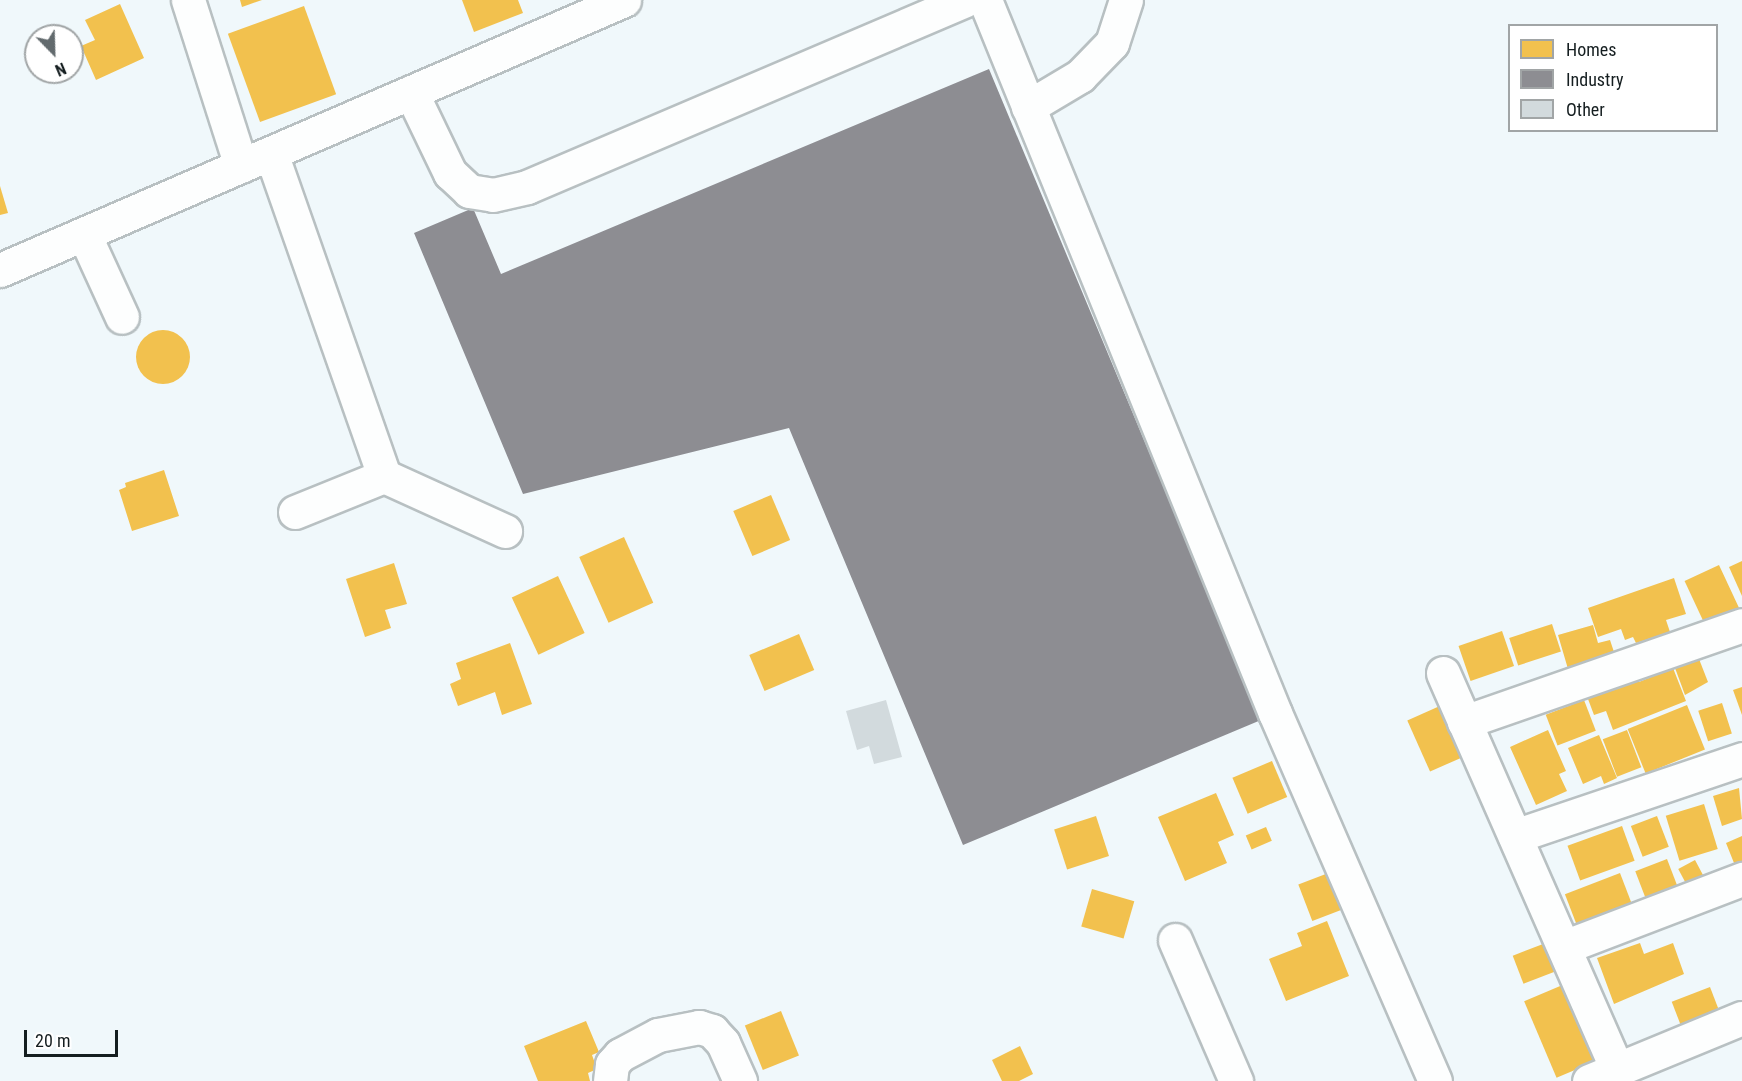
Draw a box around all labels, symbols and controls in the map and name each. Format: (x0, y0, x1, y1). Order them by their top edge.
north arrow (24, 24, 84, 84)
legend (1508, 24, 1718, 132)
text: Homes (1566, 39, 1616, 60)
text: N (52, 59, 69, 80)
text: Industry (1566, 69, 1624, 90)
text: Other (1566, 99, 1605, 120)
scale bar (27, 1018, 122, 1056)
text: 20 m (35, 1030, 70, 1051)

